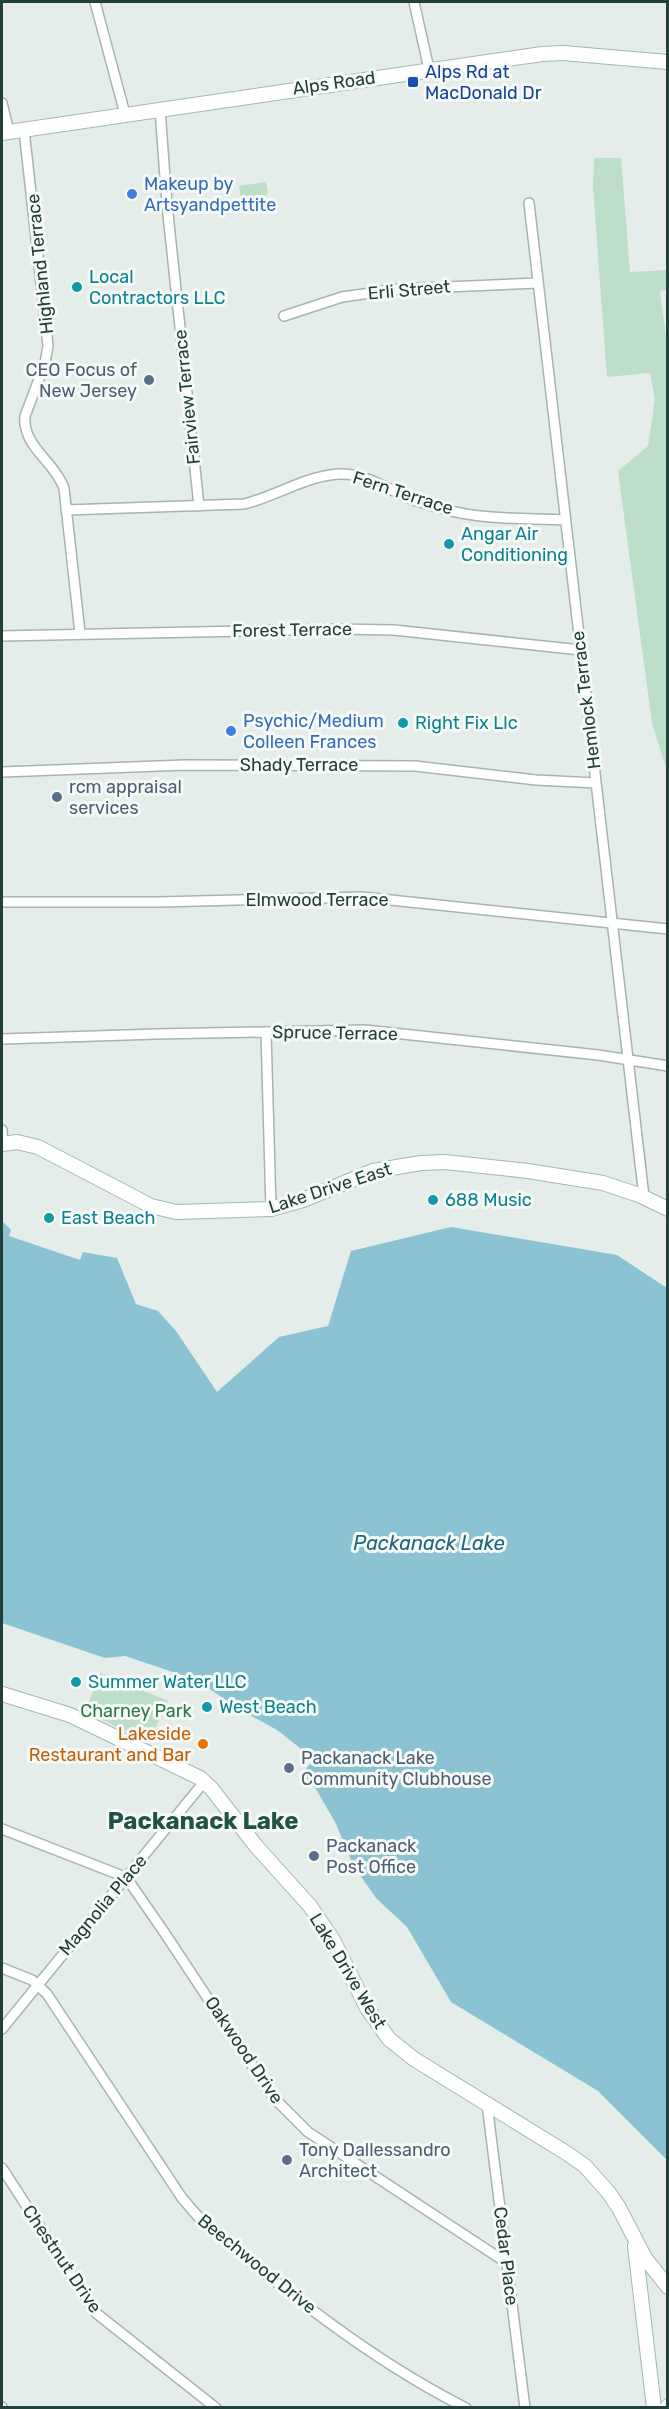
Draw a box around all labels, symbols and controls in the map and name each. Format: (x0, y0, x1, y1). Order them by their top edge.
place label: Alps Rd at MacDonald Dr (425, 61, 542, 104)
street label: Alps Road (291, 66, 377, 100)
marker: Alps Rd at MacDonald Dr (406, 75, 420, 89)
place label: Makeup by Artsyandpettite (144, 173, 276, 216)
marker: Makeup by Artsyandpettite (125, 187, 139, 201)
street label: Highland Terrace (22, 193, 58, 335)
place label: Local Contractors LLC (89, 266, 226, 309)
street label: Erli Street (367, 275, 451, 305)
marker: Local Contractors LLC (70, 280, 84, 294)
street label: Fairview Terrace (169, 328, 205, 466)
place label: CEO Focus of New Jersey (25, 359, 137, 402)
marker: CEO Focus of New Jersey (142, 373, 156, 387)
street label: Fern Terrace (350, 466, 456, 520)
place label: Angar Air Conditioning (461, 523, 568, 566)
marker: Angar Air Conditioning (442, 537, 456, 551)
street label: Forest Terrace (232, 618, 352, 642)
street label: Hemlock Terrace (567, 630, 605, 770)
place label: Psychic/Medium Colleen Frances (243, 710, 384, 753)
place label: Right Fix Llc (415, 712, 518, 734)
marker: Right Fix Llc (396, 716, 410, 730)
marker: Psychic/Medium Colleen Frances (224, 724, 238, 738)
street label: Shady Terrace (240, 754, 358, 776)
place label: rcm appraisal services (69, 776, 182, 819)
marker: rcm appraisal services (50, 790, 64, 804)
street label: Elmwood Terrace (246, 889, 388, 911)
street label: Spruce Terrace (272, 1021, 398, 1045)
street label: Lake Drive East (266, 1158, 394, 1218)
place label: 688 Music (445, 1189, 532, 1211)
marker: 688 Music (426, 1193, 440, 1207)
place label: East Beach (61, 1207, 155, 1229)
marker: East Beach (42, 1211, 56, 1225)
water label: Packanack Lake (353, 1531, 505, 1555)
place label: Summer Water LLC (88, 1671, 247, 1693)
marker: Summer Water LLC (69, 1675, 83, 1689)
place label: West Beach (219, 1696, 317, 1718)
park label: Charney Park (80, 1700, 193, 1722)
marker: West Beach (200, 1700, 214, 1714)
place label: Lakeside Restaurant and Bar (29, 1723, 191, 1766)
marker: Lakeside Restaurant and Bar (196, 1737, 210, 1751)
place label: Packanack Lake Community Clubhouse (301, 1747, 492, 1790)
marker: Packanack Lake Community Clubhouse (282, 1761, 296, 1775)
district label: Packanack Lake (107, 1807, 299, 1835)
place label: Packanack Post Office (326, 1835, 417, 1878)
marker: Packanack Post Office (307, 1849, 321, 1863)
street label: Magnolia Place (54, 1850, 152, 1960)
street label: Lake Drive West (305, 1909, 391, 2033)
street label: Oakwood Drive (200, 1992, 288, 2108)
place label: Tony Dallessandro Architect (299, 2139, 451, 2182)
marker: Tony Dallessandro Architect (280, 2153, 294, 2167)
street label: Chestnut Drive (18, 2201, 106, 2317)
street label: Cedar Place (489, 2205, 523, 2307)
street label: Beechwood Drive (193, 2209, 321, 2319)

